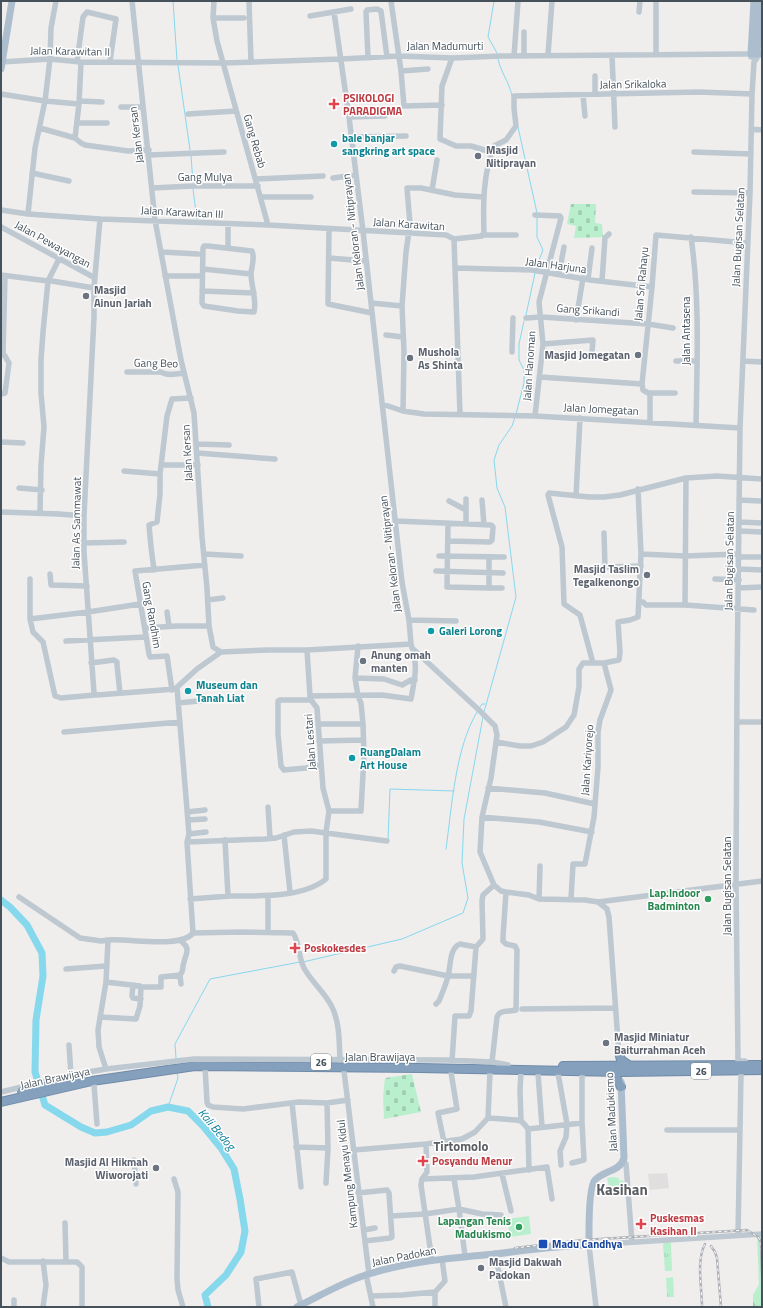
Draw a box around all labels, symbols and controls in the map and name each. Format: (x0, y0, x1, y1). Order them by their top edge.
street label: Jalan Madumurti (407, 38, 483, 54)
street label: Jalan Karawitan II (30, 42, 110, 60)
street label: Jalan Srikaloka (599, 75, 667, 93)
place label: PSIKOLOGI PARADIGMA (343, 90, 403, 119)
marker: PSIKOLOGI PARADIGMA (328, 98, 340, 110)
street label: Jalan Kersan (125, 106, 147, 164)
street label: Gang Rebab (240, 112, 270, 170)
place label: bale banjar sangkring art space (342, 130, 436, 159)
marker: bale banjar sangkring art space (329, 139, 339, 149)
place label: Masjid Nitiprayan (486, 142, 536, 171)
marker: Masjid Nitiprayan (473, 151, 483, 161)
street label: Gang Mulya (178, 169, 233, 185)
street label: Jalan Keloran - Nitiprayan (338, 173, 368, 291)
street label: Jalan Bugisan Selatan (727, 187, 749, 287)
street label: Jalan Karawitan III (140, 202, 224, 222)
street label: Jalan Karawitan (372, 214, 446, 235)
street label: Jalan Pewayangan (12, 217, 94, 272)
street label: Jalan Sri Rahayu (630, 246, 652, 322)
street label: Jalan Harjuna (524, 253, 588, 277)
place label: Masjid Ainun Jariah (94, 282, 152, 311)
marker: Masjid Ainun Jariah (81, 291, 91, 301)
street label: Jalan Antasena (678, 296, 694, 365)
street label: Gang Srikandi (556, 300, 620, 320)
street label: Jalan Hanoman (519, 330, 539, 402)
place label: Mushola As Shinta (418, 344, 463, 373)
place label: Masjid Jomegatan (544, 347, 630, 363)
marker: Masjid Jomegatan (633, 350, 643, 360)
marker: Mushola As Shinta (405, 353, 415, 363)
street label: Gang Beo (134, 355, 179, 371)
street label: Jalan Jomegatan (563, 399, 639, 419)
street label: Jalan Kersan (178, 424, 196, 482)
street label: Jalan As Sammawat (67, 477, 85, 569)
street label: Jalan Keloran - Nitiprayan (375, 495, 405, 613)
street label: Jalan Bugisan Selatan (720, 511, 738, 611)
place label: Masjid Taslim Tegalkenongo (573, 561, 639, 590)
marker: Masjid Taslim Tegalkenongo (642, 570, 652, 580)
street label: Gang Randhim (138, 580, 166, 650)
place label: Galeri Lorong (439, 623, 502, 639)
marker: Galeri Lorong (426, 626, 436, 636)
place label: Anung omah manten (371, 647, 431, 676)
marker: Anung omah manten (358, 656, 368, 666)
place label: Museum dan Tanah Liat (196, 677, 258, 706)
marker: Museum dan Tanah Liat (183, 686, 193, 696)
street label: Jalan Lestari (300, 713, 320, 771)
street label: Jalan Kariyorejo (577, 724, 597, 796)
place label: RuangDalam Art House (360, 744, 421, 773)
marker: RuangDalam Art House (347, 753, 357, 763)
street label: Jalan Bugisan Selatan (719, 836, 735, 936)
place label: Lap.Indoor Badminton (648, 885, 700, 914)
marker: Lap.Indoor Badminton (703, 894, 713, 904)
place label: Poskokesdes (304, 940, 366, 956)
marker: Poskokesdes (289, 942, 301, 954)
place label: Masjid Miniatur Baiturrahman Aceh (614, 1029, 706, 1058)
marker: Masjid Miniatur Baiturrahman Aceh (601, 1038, 611, 1048)
street label: Jalan Brawijaya (345, 1049, 416, 1065)
road number: 26 (311, 1054, 331, 1070)
street label: Jalan Brawijaya (19, 1063, 92, 1093)
road number: 26 (691, 1063, 711, 1079)
street label: Jalan Madukismo (601, 1072, 621, 1152)
water label: Kali Bedog (194, 1104, 241, 1155)
street label: Kampung Menayu Kidul (332, 1119, 362, 1229)
district label: Tirtomolo (434, 1136, 489, 1156)
place label: Posyandu Menur (432, 1153, 512, 1169)
place label: Masjid Al Hikmah Wiworojati (65, 1154, 148, 1183)
marker: Posyandu Menur (417, 1155, 429, 1167)
marker: Masjid Al Hikmah Wiworojati (151, 1163, 161, 1173)
district label: Kasihan (596, 1178, 648, 1201)
place label: Puskesmas Kasihan II (650, 1210, 704, 1239)
place label: Lapangan Tenis Madukismo (438, 1213, 511, 1242)
marker: Puskesmas Kasihan II (635, 1218, 647, 1230)
marker: Lapangan Tenis Madukismo (514, 1222, 524, 1232)
place label: Madu Candhya (552, 1236, 623, 1252)
marker: Madu Candhya (537, 1238, 549, 1250)
street label: Jalan Padokan (370, 1242, 438, 1270)
place label: Masjid Dakwah Padokan (489, 1254, 562, 1283)
marker: Masjid Dakwah Padokan (476, 1263, 486, 1273)

